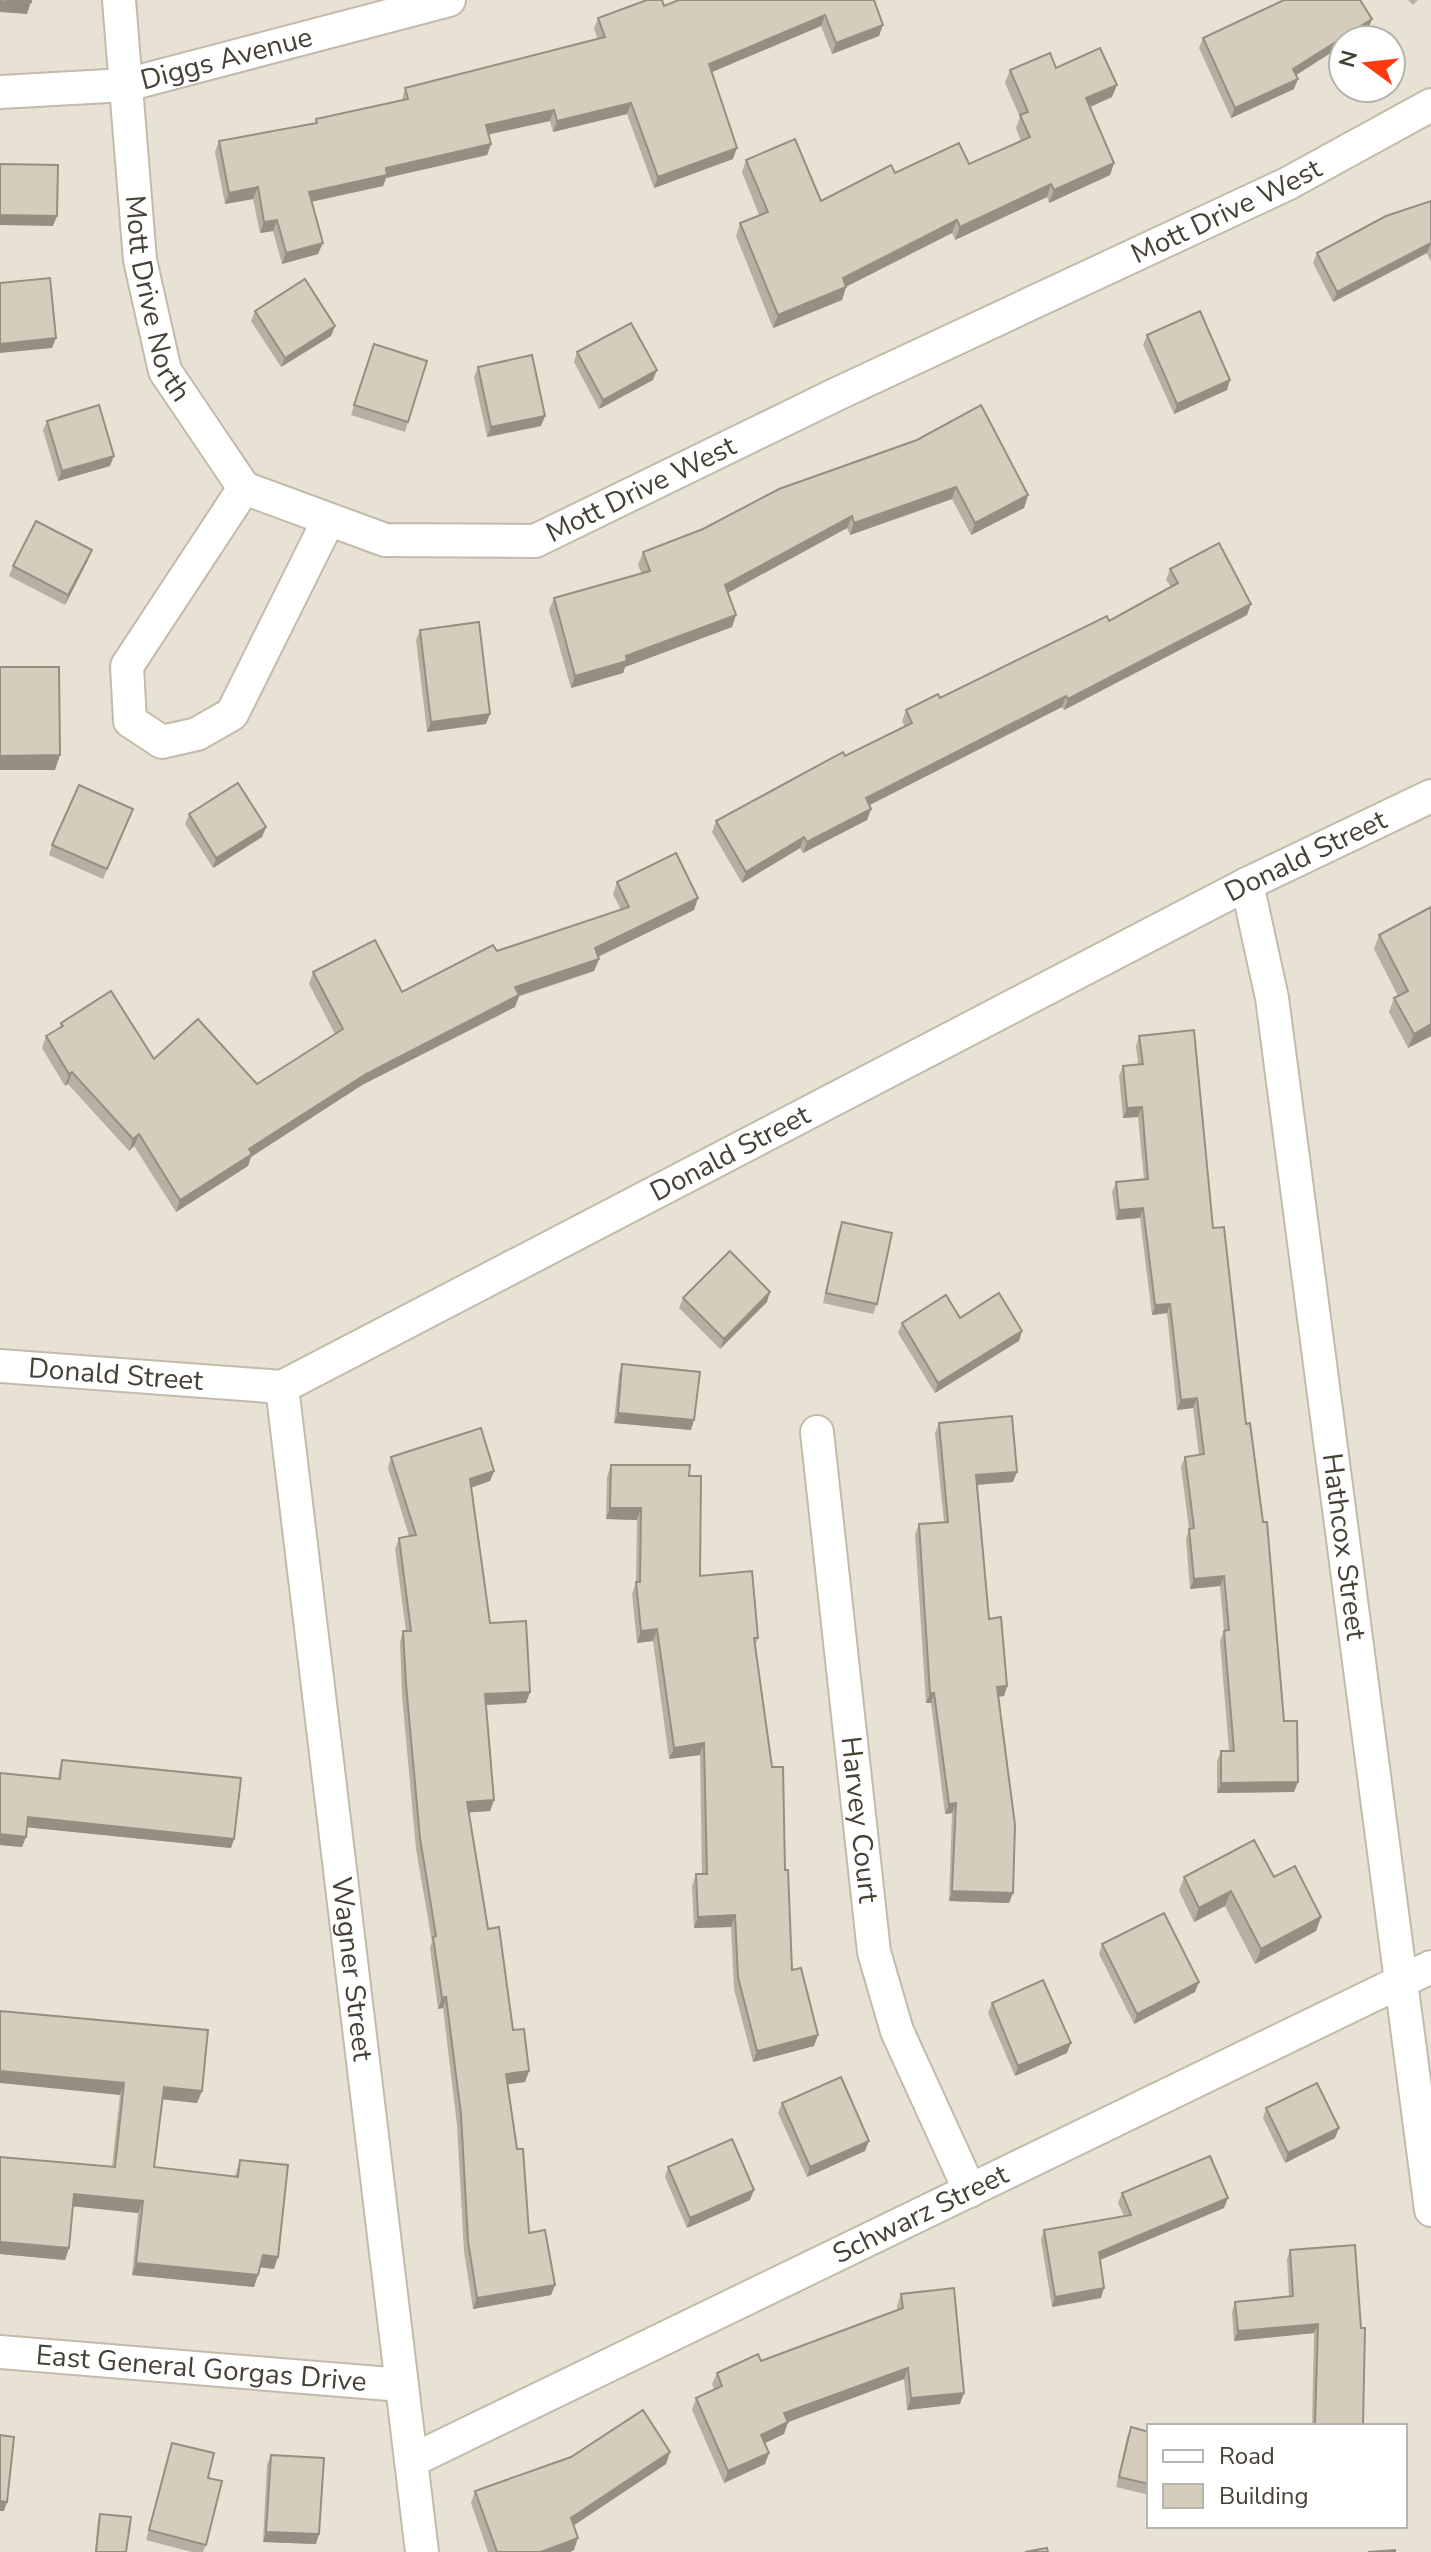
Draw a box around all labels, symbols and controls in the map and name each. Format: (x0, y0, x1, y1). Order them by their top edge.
street label: Diggs Avenue (136, 18, 316, 99)
north arrow (1327, 24, 1407, 104)
text: N (1332, 47, 1365, 71)
street label: Mott Drive West (1125, 150, 1329, 273)
street label: Mott Drive North (116, 194, 200, 409)
street label: Mott Drive West (540, 427, 742, 552)
street label: Donald Street (1218, 801, 1393, 911)
street label: Donald Street (644, 1096, 817, 1211)
street label: Donald Street (27, 1349, 205, 1400)
street label: Hathcox Street (1313, 1451, 1375, 1643)
street label: Harvey Court (831, 1734, 888, 1905)
street label: Wagner Street (322, 1875, 382, 2063)
street label: Schwarz Street (826, 2156, 1015, 2273)
street label: East General Gorgas Drive (34, 2336, 368, 2401)
legend (1147, 2424, 1407, 2528)
text: Road (1219, 2440, 1275, 2472)
text: Building (1219, 2480, 1309, 2512)

